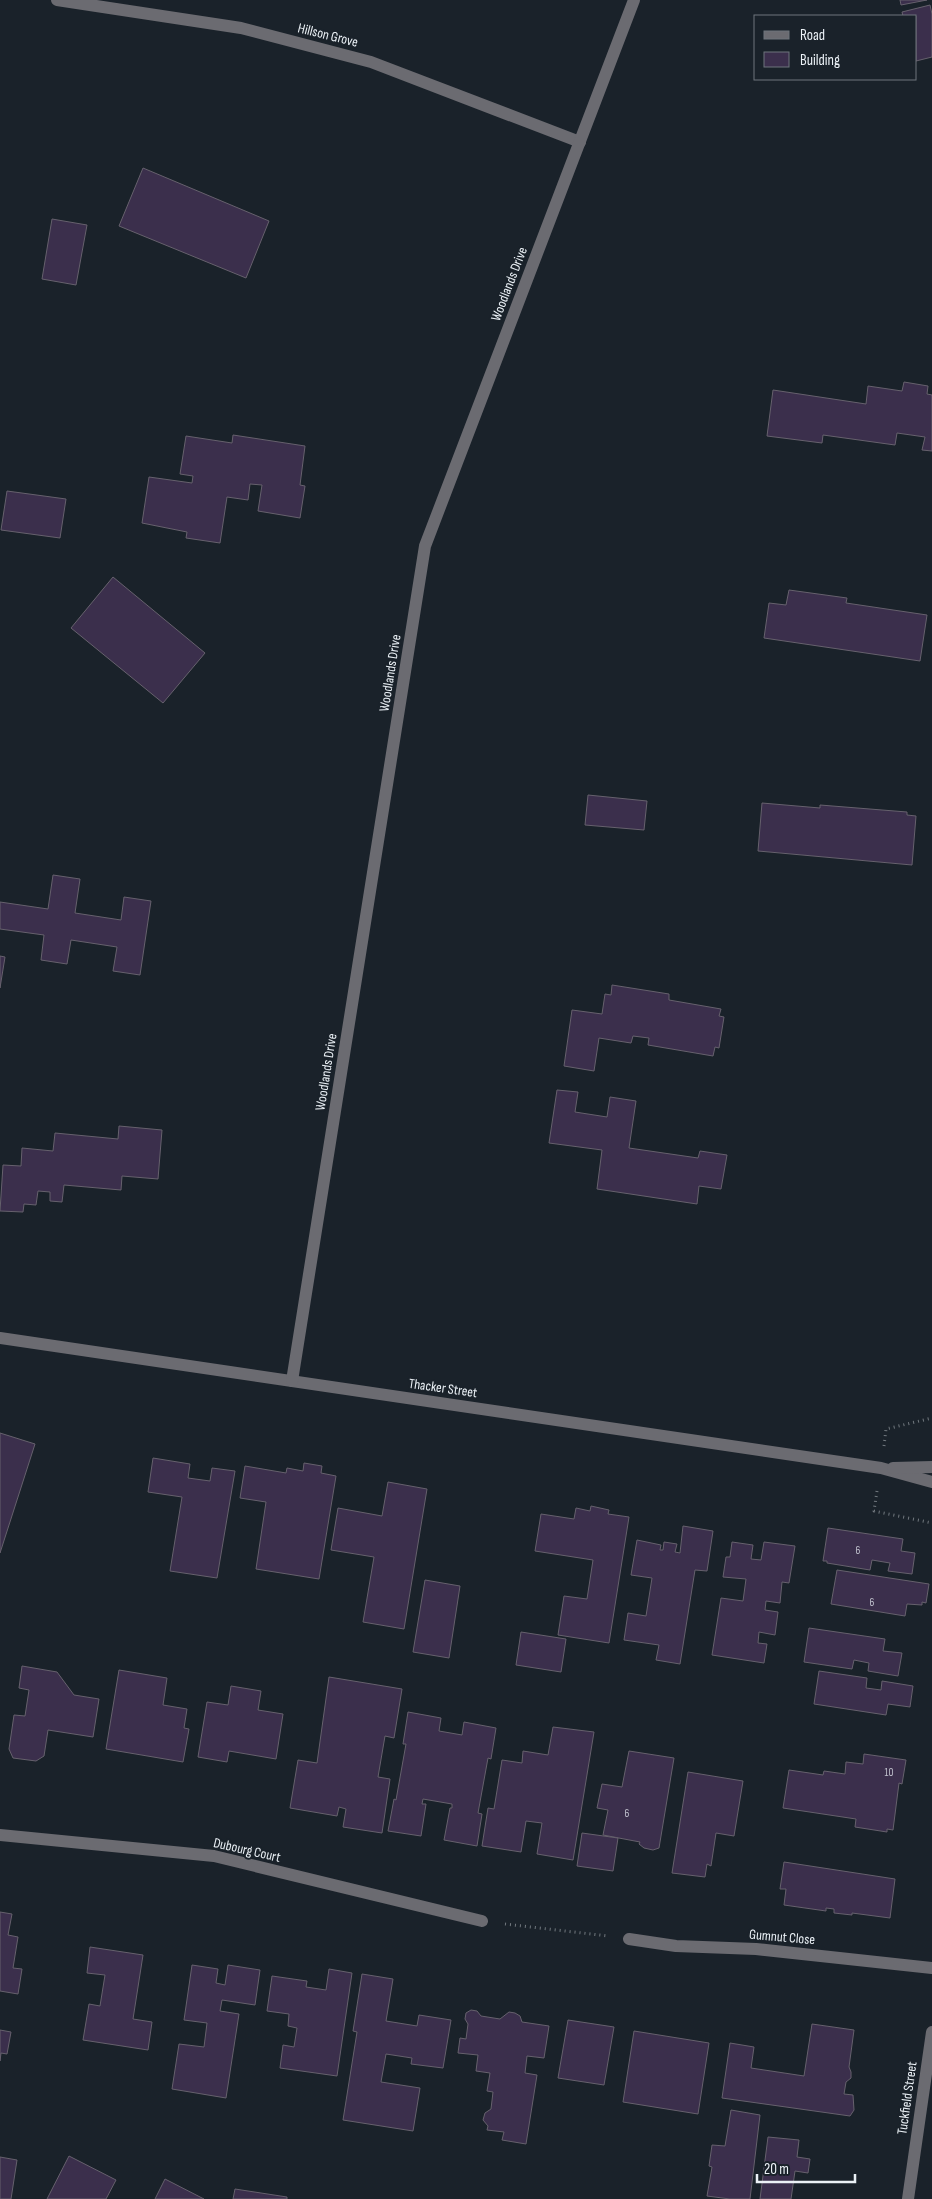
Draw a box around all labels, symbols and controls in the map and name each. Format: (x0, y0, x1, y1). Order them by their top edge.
legend (754, 15, 917, 80)
street label: Hillson Grove (296, 19, 360, 51)
text: Road (800, 26, 825, 45)
text: Building (800, 51, 840, 70)
street label: Woodlands Drive (487, 245, 531, 323)
street label: Woodlands Drive (376, 633, 404, 713)
street label: Woodlands Drive (312, 1032, 340, 1112)
street label: Thacker Street (408, 1375, 478, 1401)
house number: 6 (856, 1544, 861, 1557)
house number: 6 (870, 1596, 875, 1609)
house number: 10 (885, 1766, 893, 1779)
house number: 6 (625, 1807, 630, 1820)
street label: Dubourg Court (212, 1834, 282, 1866)
street label: Gumnut Close (748, 1926, 816, 1948)
street label: Tuckfield Street (893, 2060, 921, 2136)
scale bar (757, 2152, 854, 2184)
text: 20 m (764, 2160, 789, 2179)

